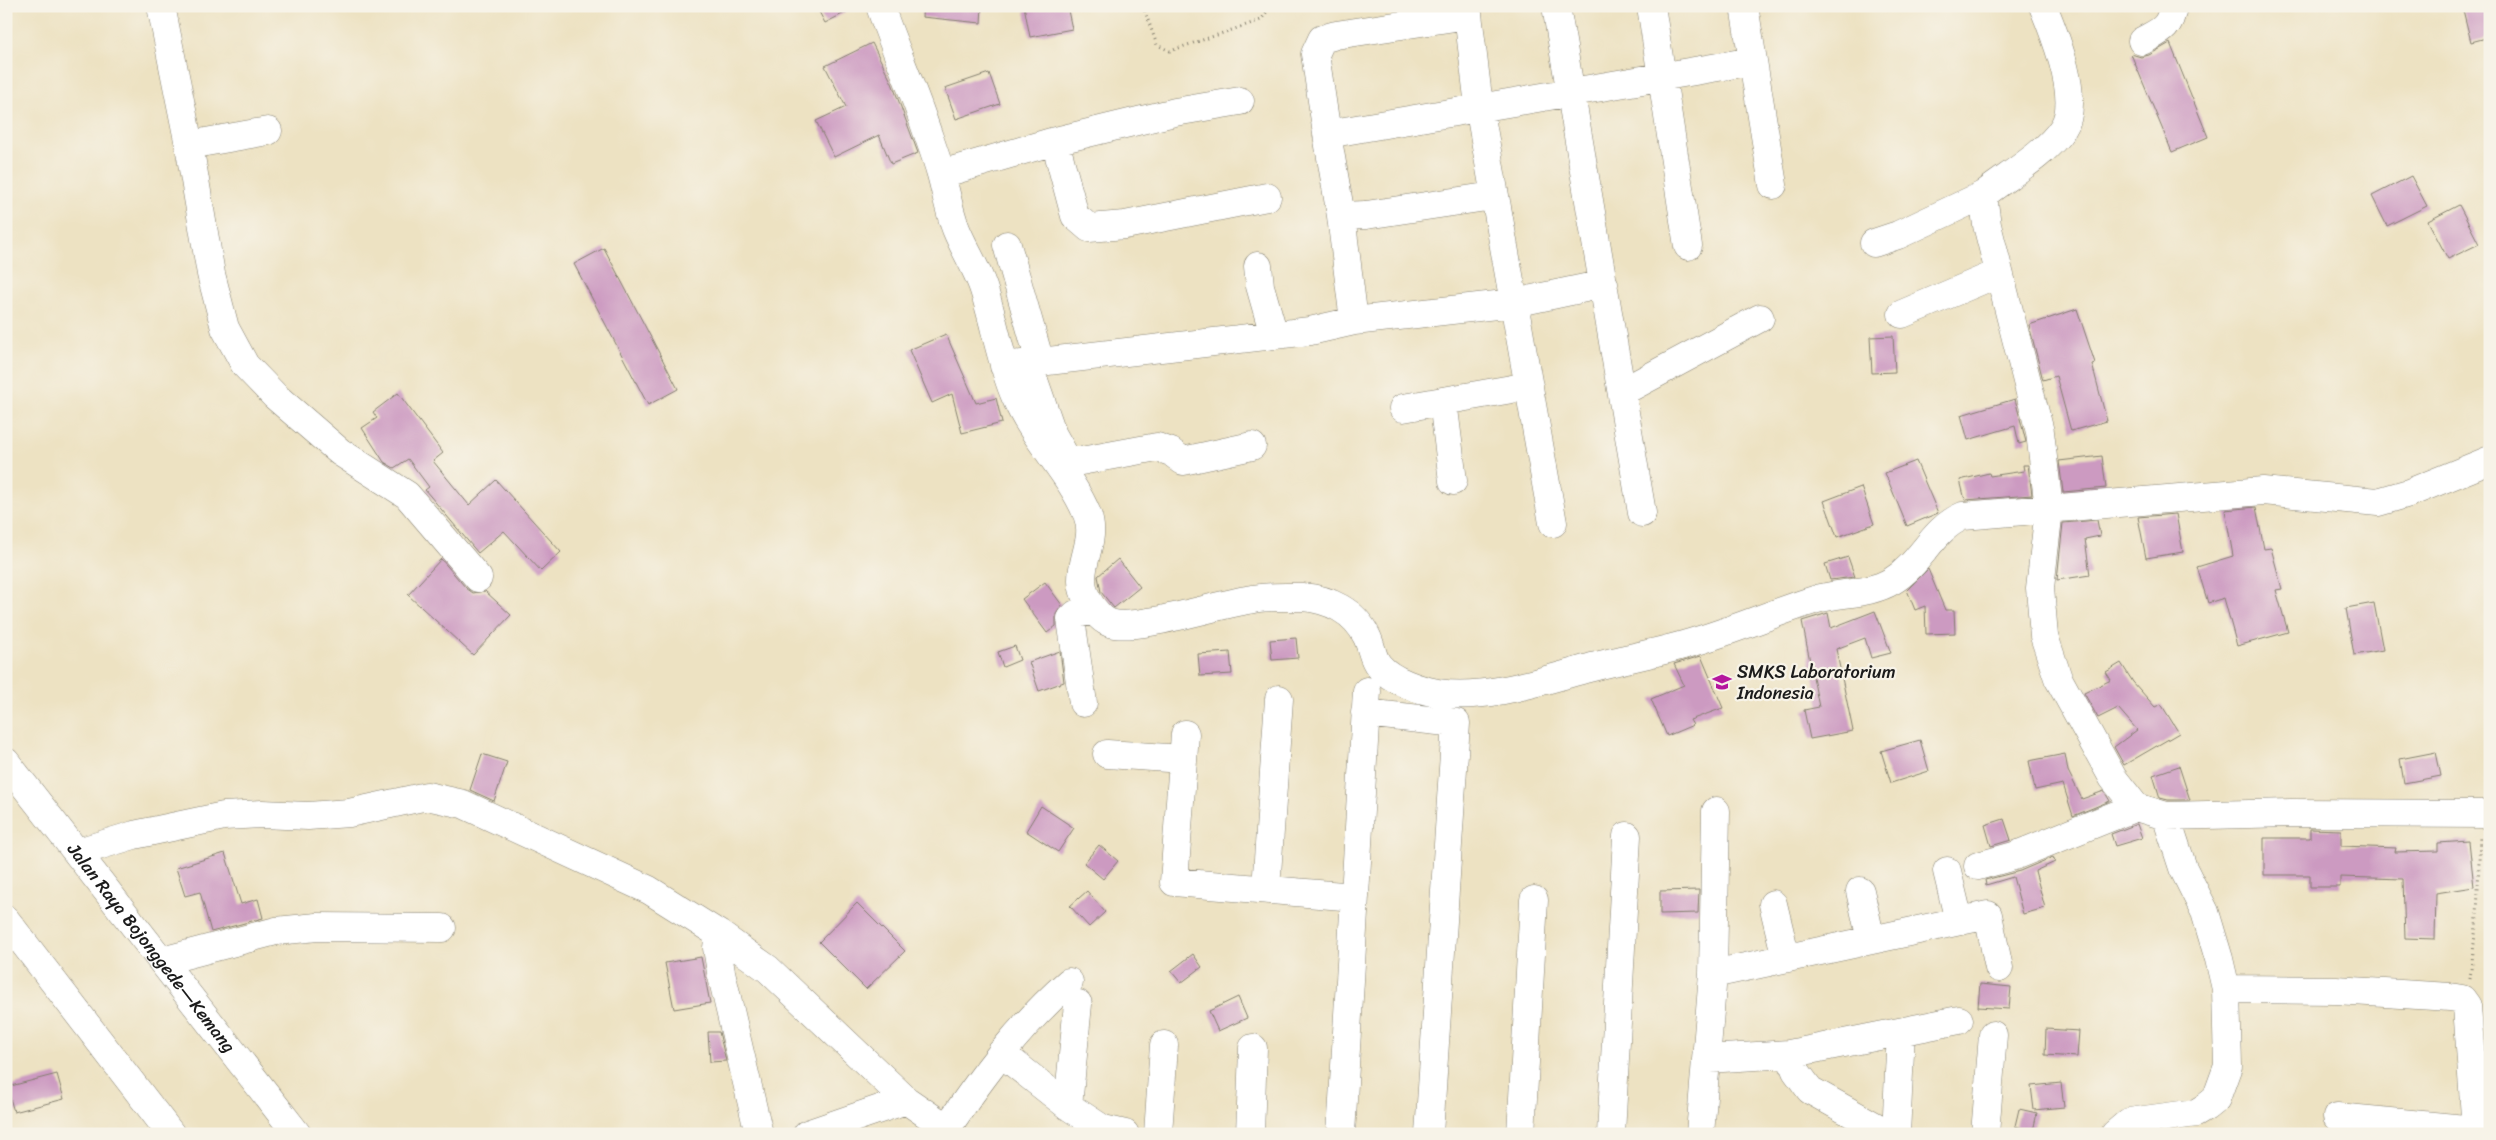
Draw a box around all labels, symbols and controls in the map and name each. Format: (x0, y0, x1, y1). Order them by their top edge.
place label: SMKS Laboratorium Indonesia (1736, 656, 1896, 709)
school or university icon: SMKS Laboratorium Indonesia (1711, 671, 1733, 693)
street label: Jalan Raya Bojonggede—Kemang (58, 835, 244, 1060)

